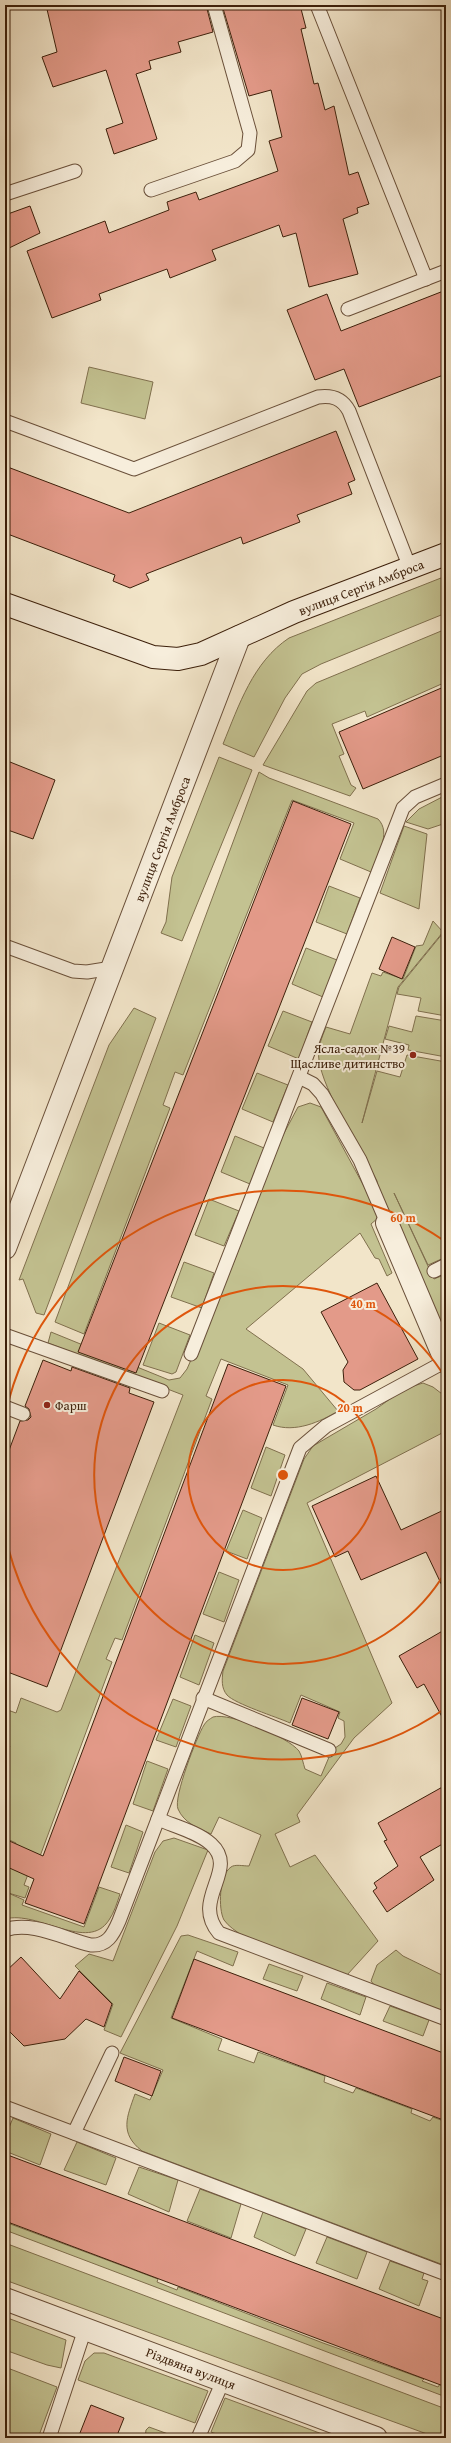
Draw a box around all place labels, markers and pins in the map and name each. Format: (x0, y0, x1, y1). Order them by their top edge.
place label: Ясла-садок №39 Щасливе дитинство (291, 1039, 405, 1073)
marker: Ясла-садок №39 Щасливе дитинство (408, 1050, 418, 1060)
place label: Фарш (55, 1396, 87, 1415)
marker: Фарш (42, 1400, 52, 1410)
centre of rings (276, 1468, 290, 1482)

